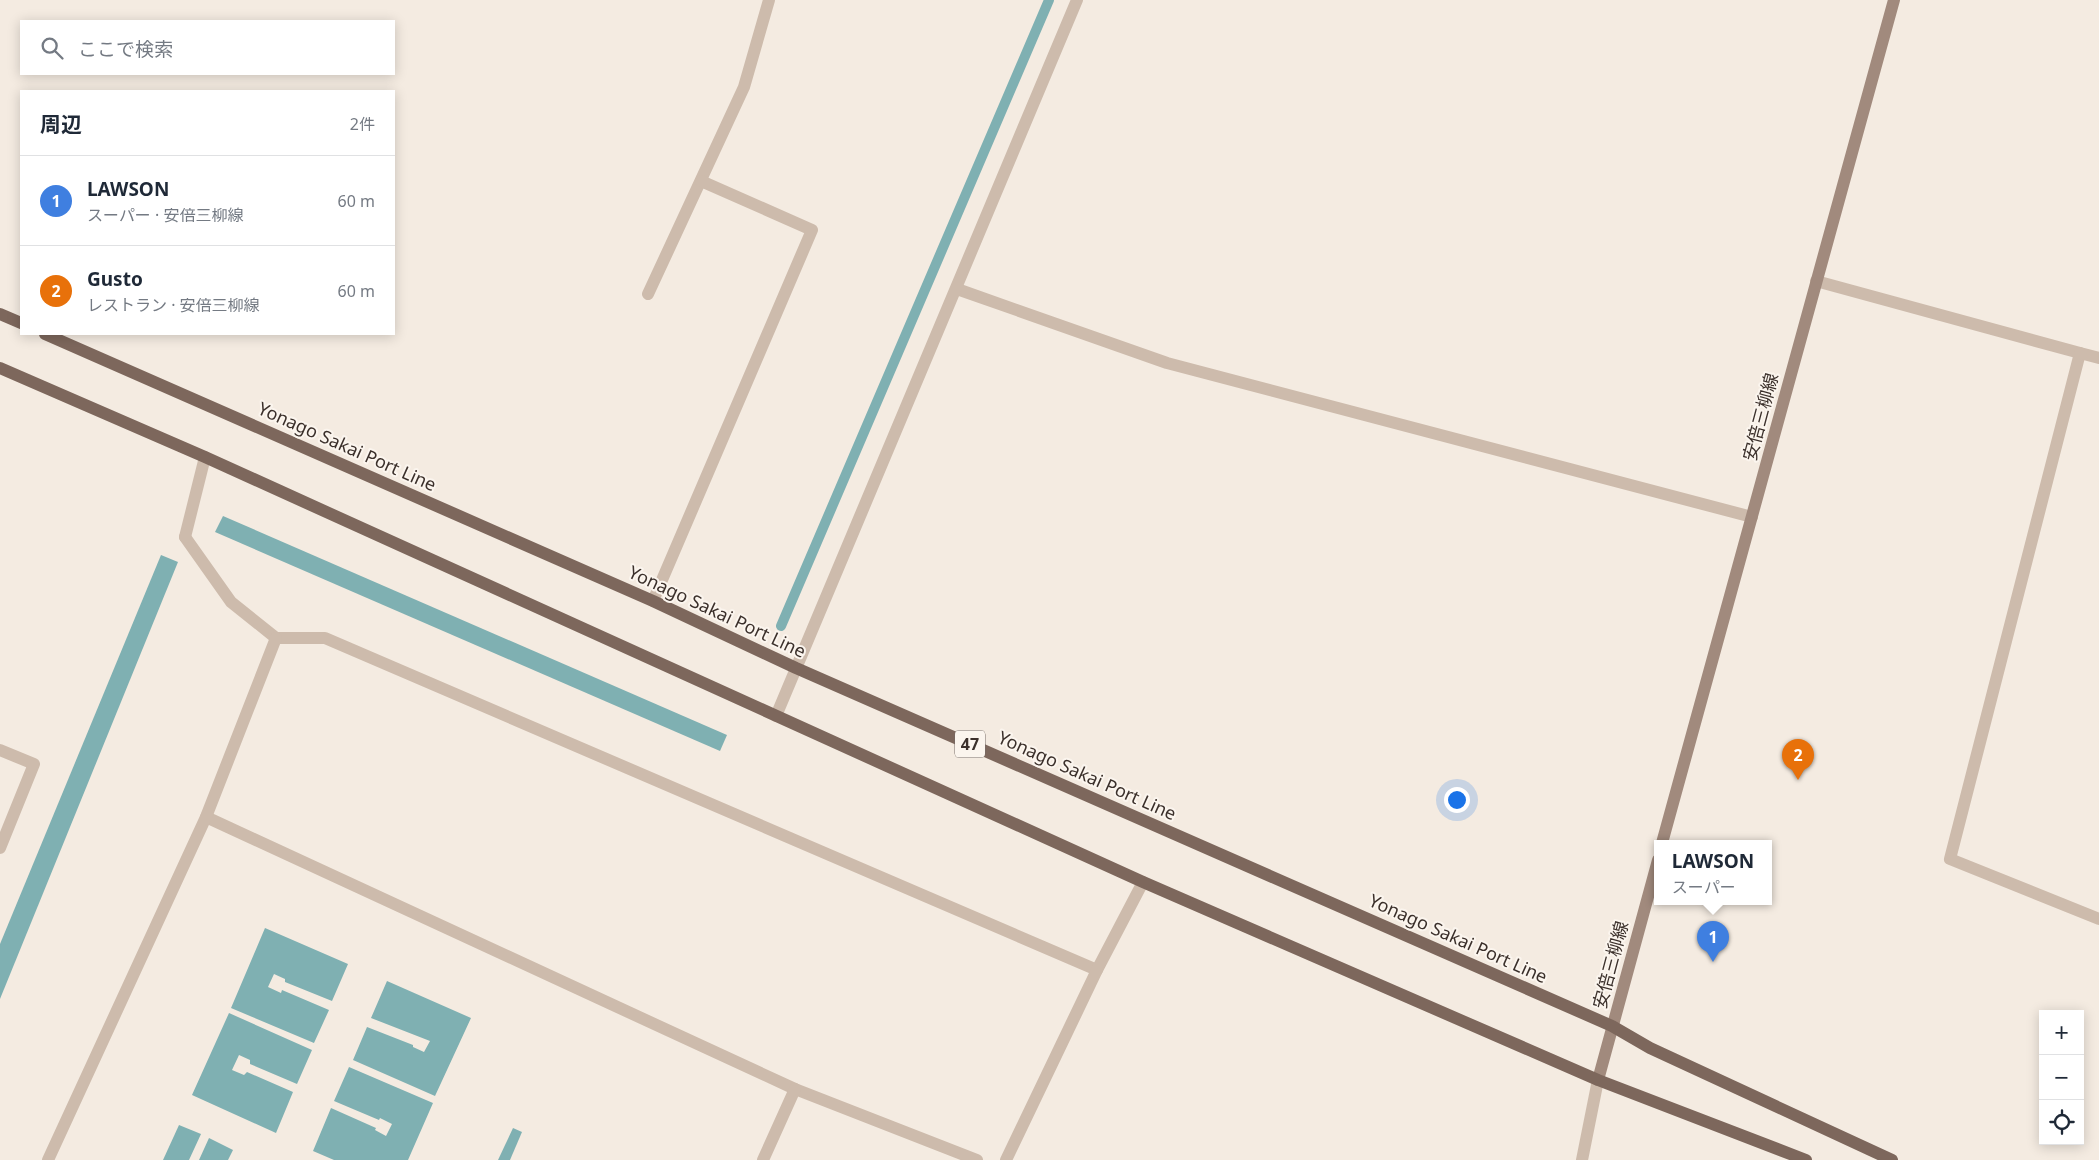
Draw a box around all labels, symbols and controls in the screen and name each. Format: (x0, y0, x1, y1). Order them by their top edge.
search box (20, 20, 395, 75)
icon: search (38, 34, 66, 62)
text: ここで検索 (78, 36, 173, 62)
text: 周辺 (40, 110, 82, 138)
text: 2件 (350, 113, 375, 135)
text: LAWSON (87, 176, 169, 202)
text: 1 (51, 190, 61, 212)
text: 60 m (338, 190, 375, 212)
text: スーパー · 安倍三柳線 (87, 204, 243, 226)
text: Gusto (87, 266, 143, 292)
text: 2 (51, 280, 61, 302)
text: 60 m (338, 280, 375, 302)
text: レストラン · 安倍三柳線 (87, 294, 260, 316)
street label: 安倍三柳線 (1737, 370, 1783, 463)
street label: Yonago Sakai Port Line (254, 396, 440, 496)
street label: Yonago Sakai Port Line (625, 559, 810, 663)
street label: Yonago Sakai Port Line (994, 725, 1180, 825)
road number: 47 (955, 731, 985, 758)
pin: 2 (1782, 739, 1814, 780)
your location (1444, 787, 1470, 813)
popup (1654, 840, 1772, 905)
text: LAWSON (1672, 848, 1754, 874)
text: スーパー (1672, 876, 1736, 898)
street label: Yonago Sakai Port Line (1365, 888, 1551, 988)
street label: 安倍三柳線 (1587, 918, 1633, 1011)
pin: 1 (1697, 921, 1729, 962)
map controls (2039, 1010, 2084, 1145)
button: + (2039, 1010, 2084, 1055)
button: − (2039, 1055, 2084, 1100)
button: locate (2039, 1100, 2084, 1145)

